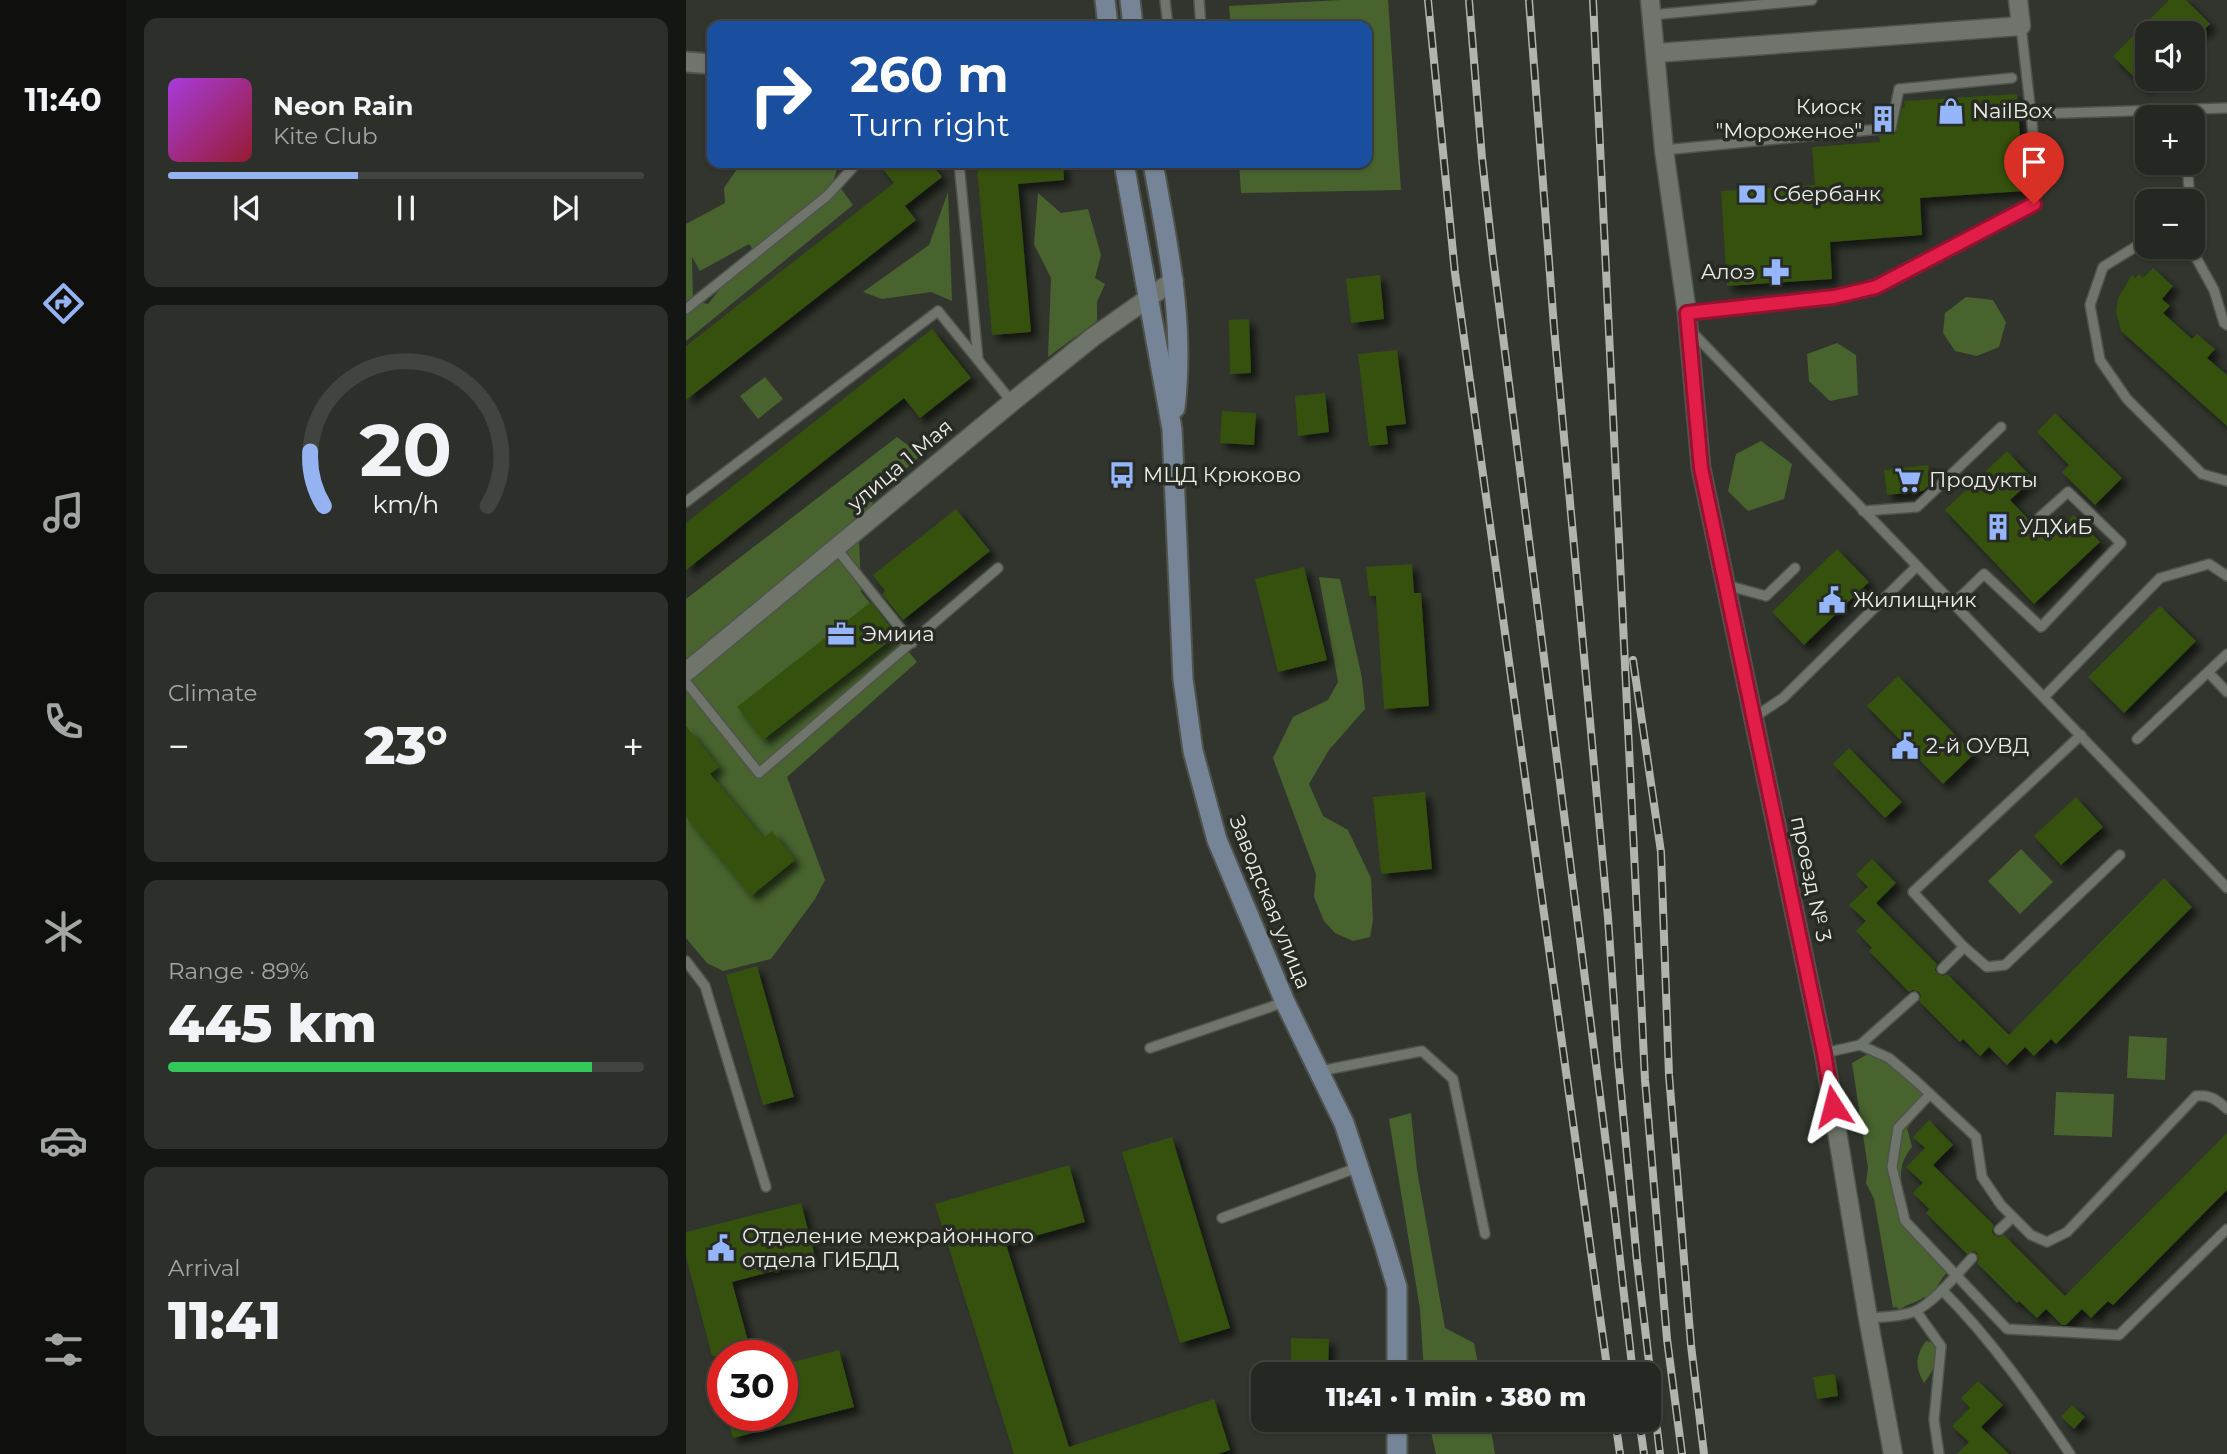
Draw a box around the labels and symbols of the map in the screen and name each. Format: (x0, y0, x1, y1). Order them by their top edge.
place label: Киоск "Мороженое" (1715, 94, 1862, 143)
shop icon: NailBox (1936, 96, 1966, 126)
place label: NailBox (1972, 98, 2053, 123)
building icon: Киоск "Мороженое" (1868, 104, 1898, 134)
pin (2004, 132, 2064, 204)
bank icon: Сбербанк (1737, 179, 1767, 209)
place label: Сбербанк (1773, 181, 1881, 206)
pharmacy icon: Алоэ (1761, 257, 1791, 287)
place label: Алоэ (1701, 259, 1755, 284)
street label: улица 1 Мая (841, 413, 957, 516)
bus stop icon: МЦД Крюково (1107, 460, 1137, 490)
place label: МЦД Крюково (1143, 462, 1301, 487)
supermarket icon: Продукты (1893, 465, 1923, 495)
place label: Продукты (1929, 467, 2038, 492)
building icon: УДХиБ (1983, 512, 2013, 542)
place label: УДХиБ (2019, 514, 2093, 539)
public building icon: Жилищник (1817, 585, 1847, 615)
place label: Жилищник (1853, 587, 1977, 612)
office icon: Эмииа (826, 619, 856, 649)
place label: Эмииа (862, 621, 935, 646)
public building icon: 2-й ОУВД (1890, 731, 1920, 761)
place label: 2-й ОУВД (1926, 733, 2029, 758)
street label: Заводская улица (1224, 811, 1317, 992)
street label: проезд № 3 (1786, 814, 1837, 944)
position arrow (1796, 1069, 1870, 1143)
place label: Отделение межрайонного отдела ГИБДД (742, 1223, 1034, 1272)
public building icon: Отделение межрайонного отдела ГИБДД (706, 1233, 736, 1263)
speed limit sign: 30 (707, 1340, 798, 1431)

